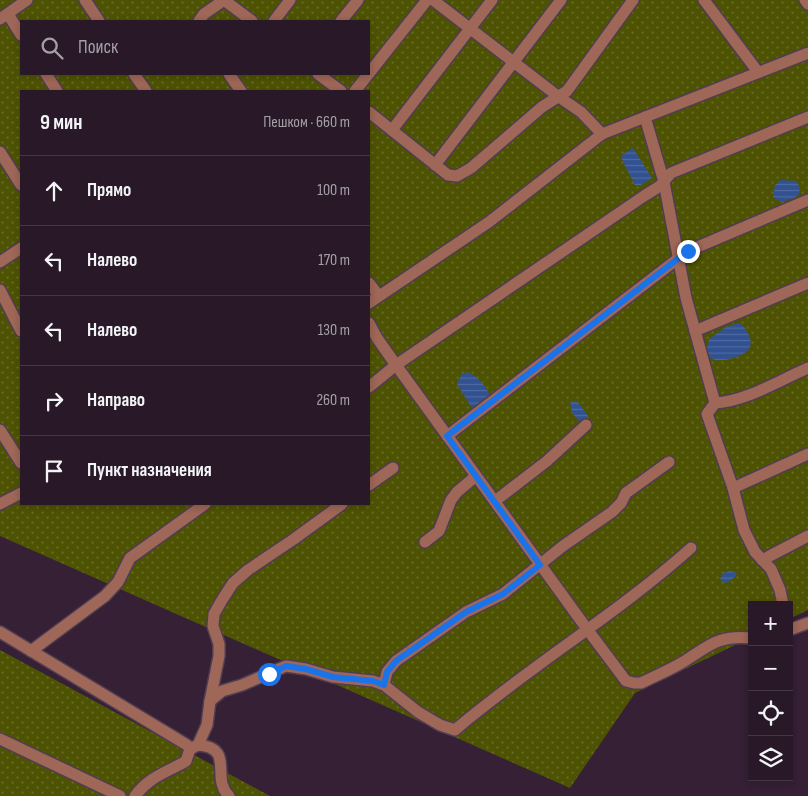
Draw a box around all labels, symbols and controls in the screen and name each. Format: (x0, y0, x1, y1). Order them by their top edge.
search box (20, 20, 370, 75)
icon: search (38, 34, 66, 62)
text: Поиск (78, 36, 118, 59)
text: 9 мин (40, 110, 82, 135)
text: Пешком · 660 m (263, 113, 350, 132)
icon: ahead (40, 177, 68, 205)
text: Прямо (87, 179, 131, 202)
text: 100 m (317, 181, 350, 200)
route end (677, 240, 700, 263)
icon: left (40, 247, 68, 275)
text: Налево (87, 249, 137, 272)
text: 170 m (318, 251, 350, 270)
icon: left (40, 317, 68, 345)
text: Налево (87, 319, 137, 342)
text: 130 m (318, 321, 350, 340)
icon: right (40, 387, 68, 415)
text: Направо (87, 389, 145, 412)
text: 260 m (316, 391, 350, 410)
icon: arrive (40, 457, 68, 485)
text: Пункт назначения (87, 459, 212, 482)
map controls (748, 601, 793, 781)
button: + (748, 601, 793, 646)
button: − (748, 646, 793, 691)
route start (258, 663, 281, 686)
button: locate (748, 691, 793, 736)
button: layers (748, 736, 793, 781)

